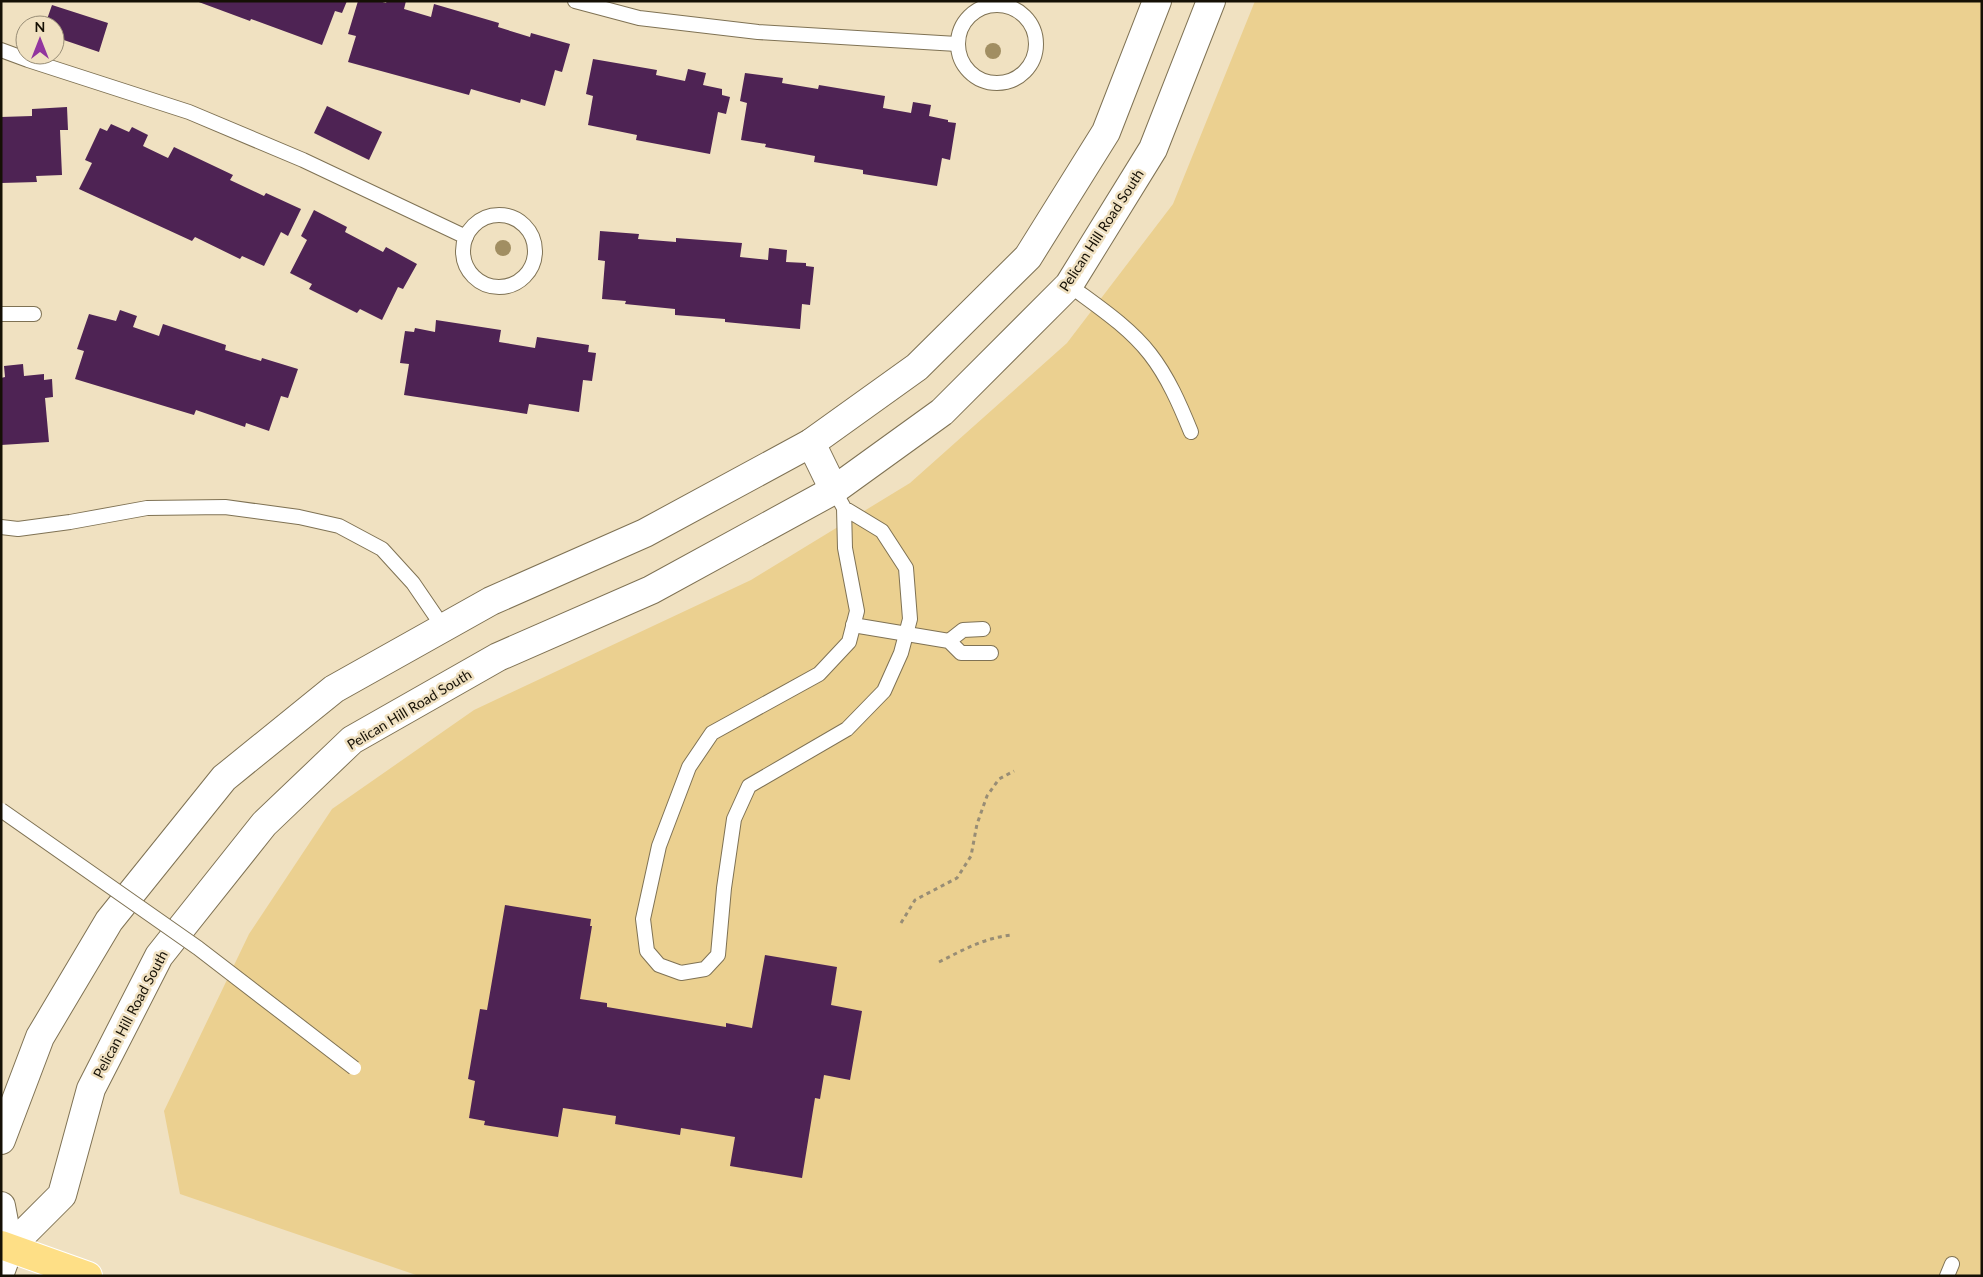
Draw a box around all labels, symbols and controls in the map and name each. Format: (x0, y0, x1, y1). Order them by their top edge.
north arrow (15, 15, 65, 65)
text: N (35, 18, 45, 35)
street label: Pelican Hill Road South (1055, 166, 1147, 294)
street label: Pelican Hill Road South (344, 665, 474, 753)
street label: Pelican Hill Road South (89, 947, 171, 1081)

